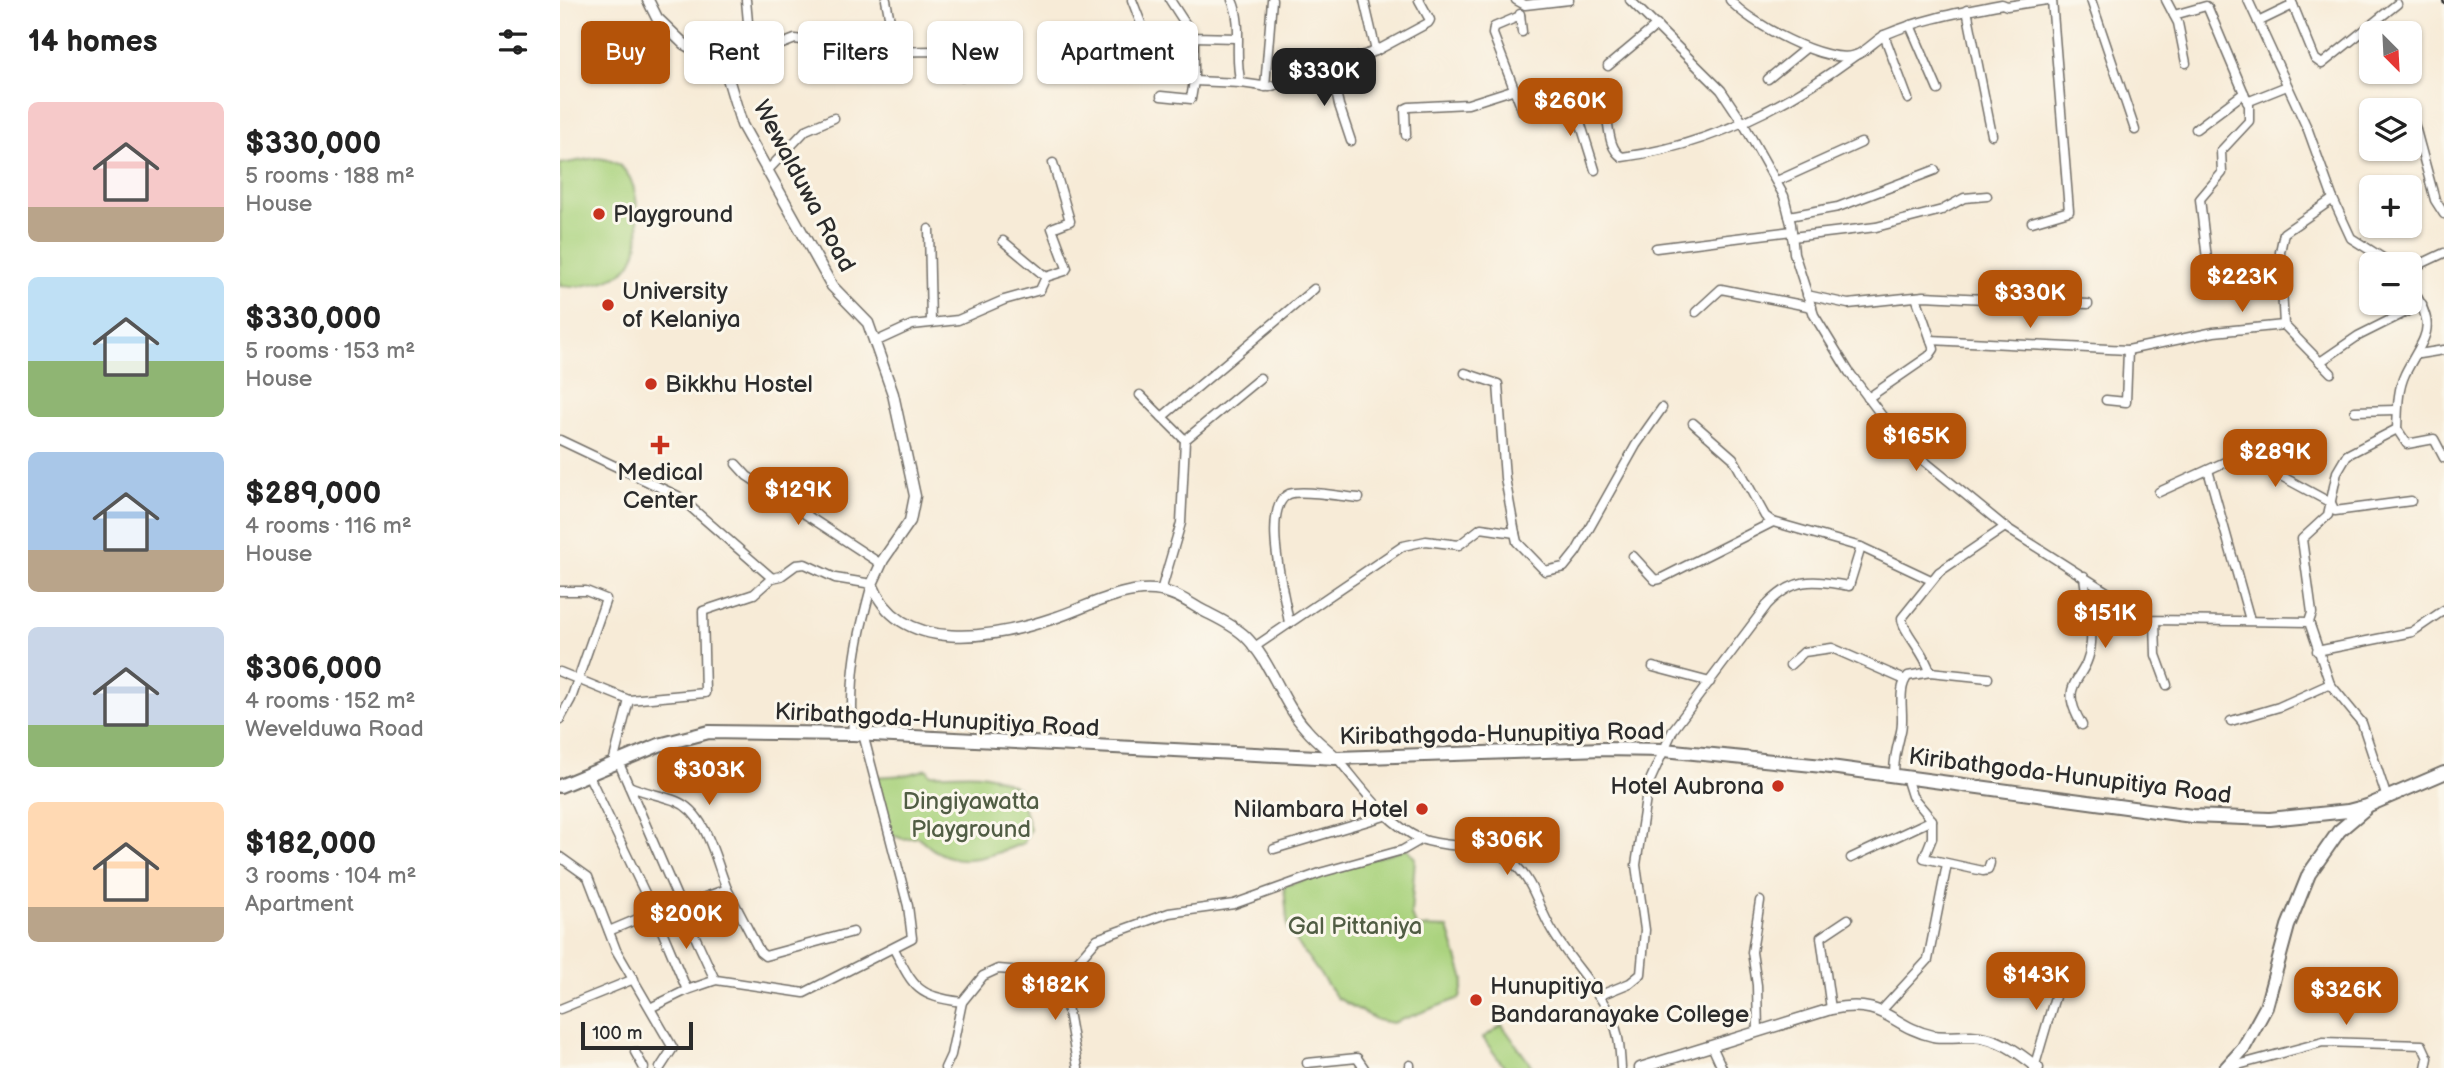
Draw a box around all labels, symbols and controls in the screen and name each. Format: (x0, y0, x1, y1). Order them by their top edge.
chip: Buy (581, 21, 670, 84)
chip: Rent (684, 21, 784, 84)
chip: Filters (798, 21, 913, 84)
chip: New (927, 21, 1023, 84)
chip: Apartment (1037, 21, 1198, 84)
north arrow (2359, 21, 2422, 84)
map controls (2359, 21, 2422, 315)
icon: filters (494, 23, 532, 61)
text: 14 homes (28, 24, 157, 60)
pin: $330K (1275, 48, 1373, 108)
text: $330K (1288, 57, 1360, 85)
pin: $260K (1521, 78, 1619, 138)
text: $260K (1534, 87, 1606, 115)
street label: Wewalduwa Road (746, 95, 862, 277)
button: layers (2359, 98, 2422, 161)
text: $330,000 (245, 126, 381, 162)
icon: home (84, 130, 168, 214)
text: 5 rooms · 188 m² (245, 162, 415, 190)
button: + (2359, 175, 2422, 238)
text: House (245, 190, 312, 218)
place label: Playground (613, 200, 733, 229)
marker: Playground (591, 206, 607, 222)
button: − (2359, 252, 2422, 315)
pin: $223K (2193, 254, 2291, 314)
text: $223K (2206, 263, 2278, 291)
pin: $330K (1981, 270, 2079, 330)
place label: University of Kelaniya (622, 277, 741, 334)
text: $330K (1994, 279, 2066, 307)
marker: University of Kelaniya (600, 297, 616, 313)
text: $330,000 (245, 301, 381, 337)
icon: home (84, 305, 168, 389)
text: 5 rooms · 153 m² (245, 337, 415, 365)
text: House (245, 365, 312, 393)
place label: Bikkhu Hostel (665, 370, 813, 399)
marker: Bikkhu Hostel (643, 376, 659, 392)
pin: $165K (1867, 414, 1965, 473)
text: $165K (1882, 422, 1950, 450)
pin: $289K (2226, 430, 2324, 489)
marker: Medical Center (650, 435, 670, 455)
text: $289K (2239, 438, 2311, 466)
place label: Medical Center (617, 458, 703, 515)
pin: $129K (749, 468, 847, 527)
text: $289,000 (245, 476, 381, 512)
text: $129K (764, 476, 832, 504)
icon: home (84, 480, 168, 564)
text: 4 rooms · 116 m² (245, 512, 412, 540)
text: House (245, 540, 312, 568)
pin: $151K (2056, 590, 2154, 650)
text: $151K (2073, 599, 2137, 627)
text: $306,000 (245, 651, 382, 687)
icon: home (84, 655, 168, 739)
text: 4 rooms · 152 m² (245, 687, 415, 715)
street label: Kiribathgoda-Hunupitiya Road (774, 697, 1100, 743)
text: Wevelduwa Road (245, 715, 424, 743)
street label: Kiribathgoda-Hunupitiya Road (1339, 717, 1665, 751)
street label: Kiribathgoda-Hunupitiya Road (1907, 742, 2233, 810)
pin: $303K (660, 748, 758, 807)
text: $303K (673, 756, 745, 784)
place label: Hotel Aubrona (1610, 772, 1764, 801)
marker: Hotel Aubrona (1770, 778, 1786, 794)
park label: Dingiyawatta Playground (902, 787, 1040, 844)
place label: Nilambara Hotel (1233, 795, 1408, 824)
marker: Nilambara Hotel (1414, 801, 1430, 817)
pin: $306K (1458, 818, 1556, 877)
text: $182,000 (245, 826, 376, 862)
text: $306K (1471, 826, 1543, 854)
icon: home (84, 830, 168, 914)
text: 3 rooms · 104 m² (245, 862, 416, 890)
text: Apartment (245, 890, 354, 918)
pin: $200K (637, 892, 735, 951)
text: $200K (650, 900, 722, 928)
park label: Gal Pittaniya (1288, 912, 1422, 941)
pin: $143K (1987, 953, 2085, 1012)
text: $143K (2002, 961, 2070, 989)
pin: $182K (1006, 962, 1104, 1022)
pin: $326K (2297, 968, 2395, 1027)
text: $182K (1021, 971, 1089, 999)
place label: Hunupitiya Bandaranayake College (1490, 972, 1749, 1029)
text: $326K (2310, 976, 2382, 1004)
marker: Hunupitiya Bandaranayake College (1468, 992, 1484, 1008)
scale bar (581, 1019, 693, 1051)
text: 100 m (592, 1022, 643, 1045)

